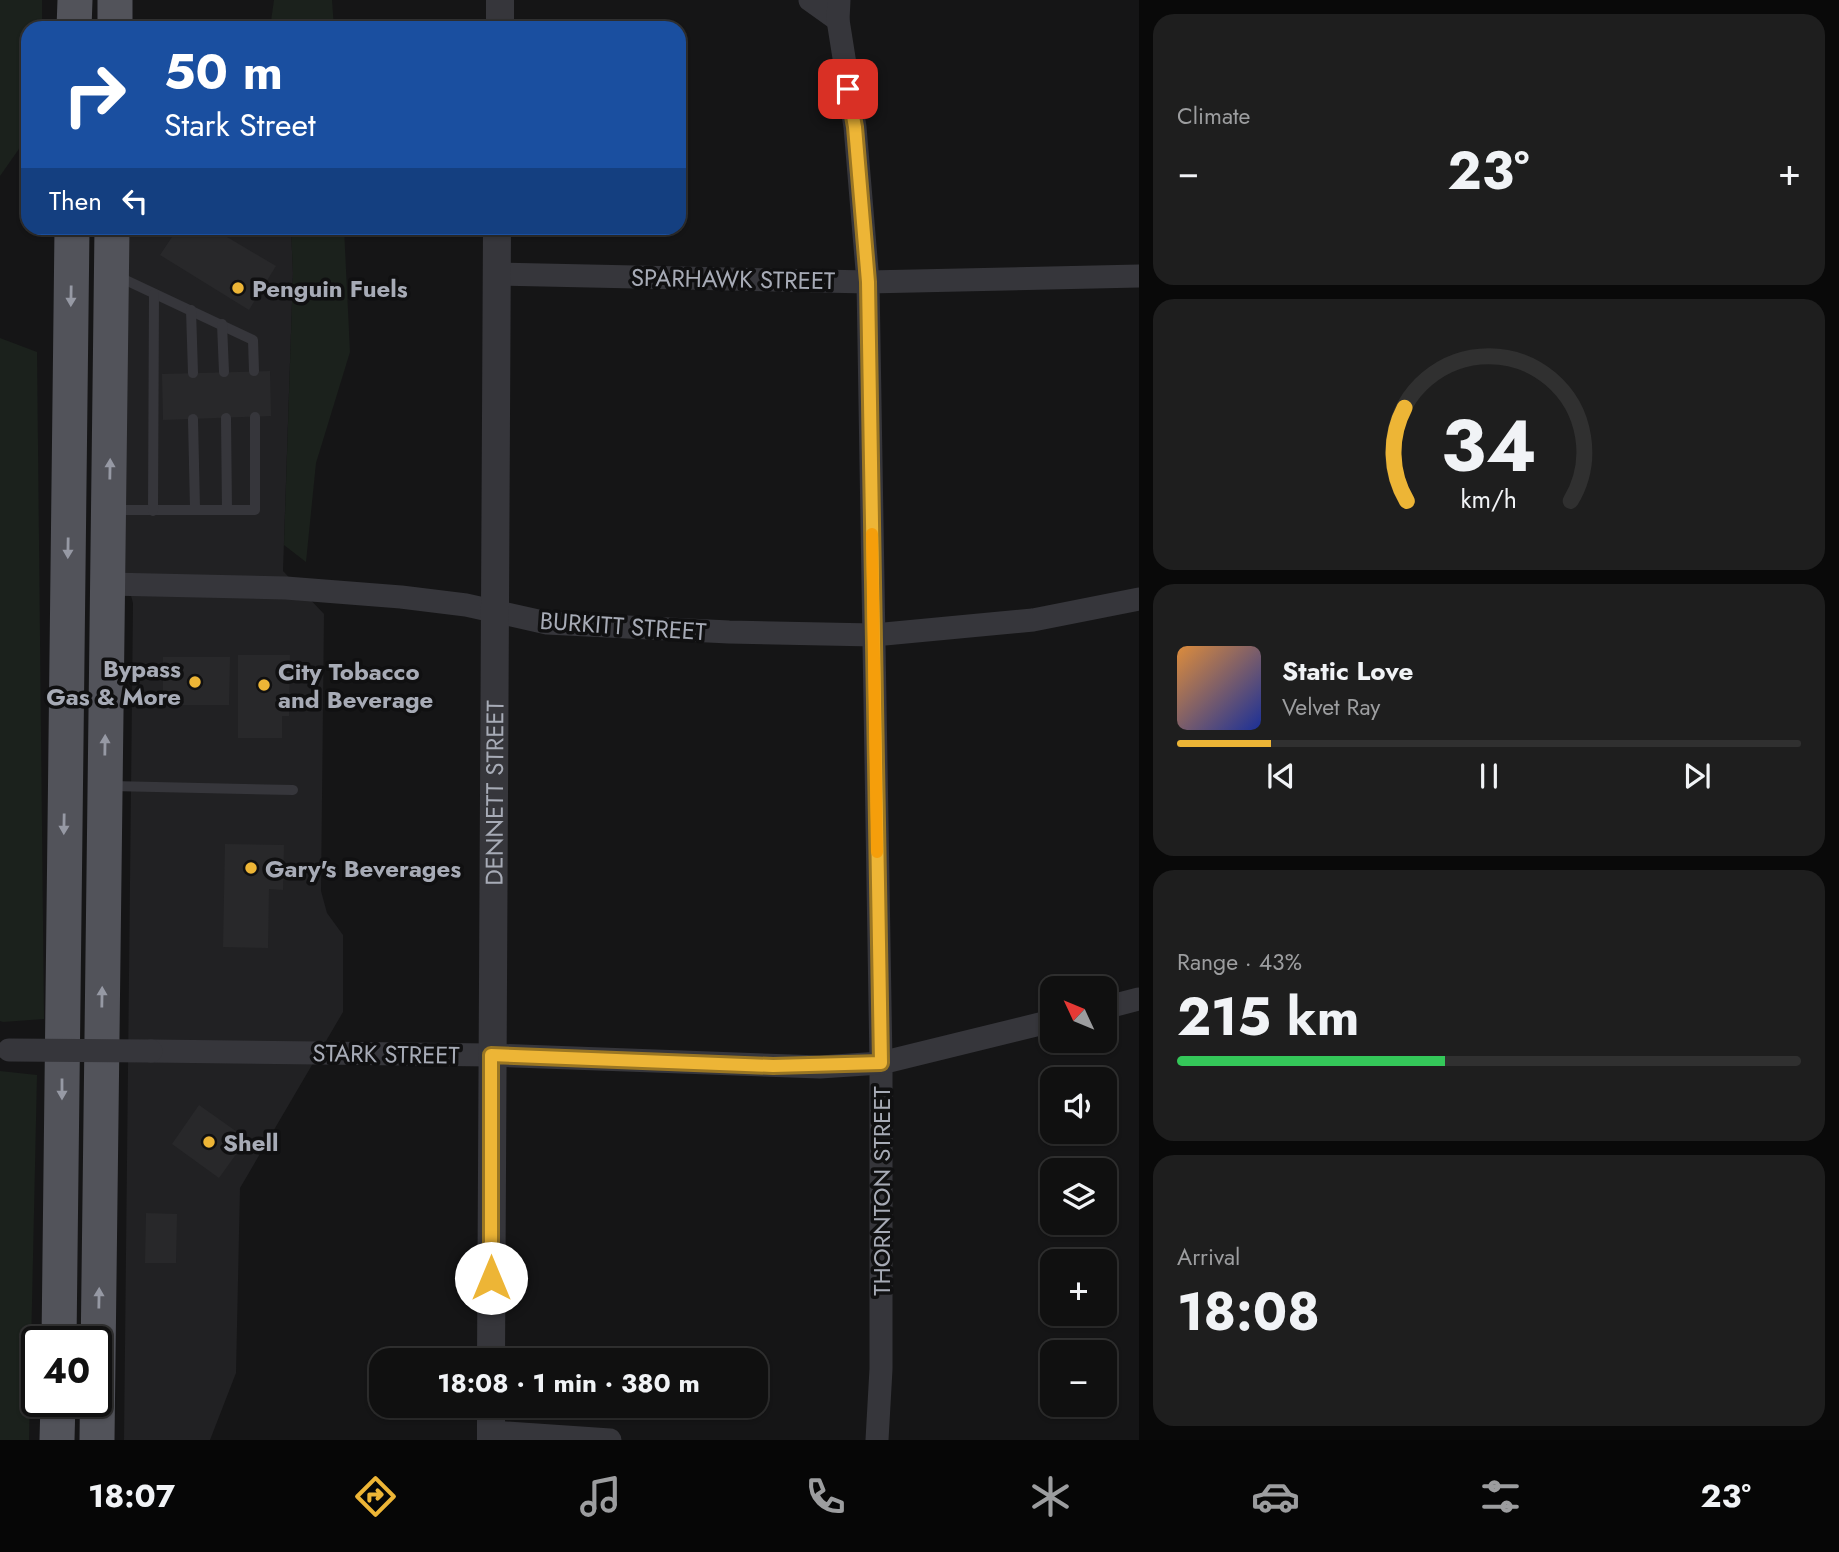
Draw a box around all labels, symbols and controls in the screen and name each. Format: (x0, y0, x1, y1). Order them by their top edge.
text: 50 m (164, 37, 283, 107)
icon: right (49, 49, 140, 140)
pin (818, 59, 878, 119)
icon: arrive (829, 70, 867, 108)
text: Climate (1177, 99, 1250, 133)
text: Stark Street (164, 102, 316, 148)
text: 23° (1448, 133, 1529, 209)
text: − (1177, 144, 1199, 199)
text: + (1778, 144, 1801, 199)
text: Then (49, 182, 102, 220)
icon: left (116, 182, 154, 220)
street label: SPARHAWK STREET (631, 260, 835, 298)
place label: Penguin Fuels (252, 271, 408, 306)
marker: Penguin Fuels (230, 280, 246, 296)
one-way arrow (65, 285, 77, 307)
text: 34 (1441, 393, 1537, 498)
one-way arrow (104, 458, 116, 480)
text: km/h (1461, 481, 1517, 517)
one-way arrow (62, 537, 73, 559)
street label: BURKITT STREET (539, 603, 707, 649)
place label: Bypass Gas & More (46, 651, 181, 714)
text: Static Love (1282, 652, 1414, 690)
place label: City Tobacco and Beverage (278, 654, 433, 717)
marker: Bypass Gas & More (187, 674, 203, 690)
marker: City Tobacco and Beverage (256, 677, 272, 693)
text: Velvet Ray (1282, 690, 1380, 724)
street label: DENNETT STREET (476, 700, 512, 886)
one-way arrow (99, 734, 111, 756)
icon: previous (1262, 757, 1300, 795)
icon: pause (1470, 757, 1508, 795)
icon: next (1678, 757, 1716, 795)
one-way arrow (58, 813, 69, 835)
place label: Gary's Beverages (265, 851, 461, 886)
marker: Gary's Beverages (243, 860, 259, 876)
text: Range · 43% (1177, 945, 1302, 979)
north arrow (1040, 976, 1116, 1054)
map controls (1040, 976, 1117, 1417)
text: 215 km (1177, 979, 1359, 1055)
one-way arrow (97, 986, 108, 1008)
street label: STARK STREET (312, 1035, 460, 1073)
button: sound (1040, 1067, 1117, 1144)
one-way arrow (56, 1079, 68, 1101)
street label: THORNTON STREET (864, 1086, 899, 1296)
place label: Shell (223, 1125, 278, 1160)
marker: Shell (201, 1134, 217, 1150)
button: layers (1040, 1158, 1117, 1235)
text: Arrival (1177, 1240, 1240, 1274)
position arrow (454, 1241, 528, 1315)
button: + (1040, 1249, 1117, 1326)
text: 18:08 (1177, 1274, 1320, 1350)
one-way arrow (93, 1287, 105, 1309)
speed limit sign: 40 (21, 1326, 112, 1417)
button: − (1040, 1340, 1117, 1417)
text: 18:08 · 1 min · 380 m (437, 1364, 700, 1402)
icon: directions (351, 1472, 400, 1521)
icon: music (576, 1472, 625, 1521)
icon: phone (801, 1472, 850, 1521)
icon: climate (1026, 1472, 1075, 1521)
icon: car (1251, 1472, 1300, 1521)
icon: filters (1476, 1472, 1525, 1521)
text: 18:07 (88, 1473, 175, 1519)
text: 23° (1701, 1473, 1751, 1519)

